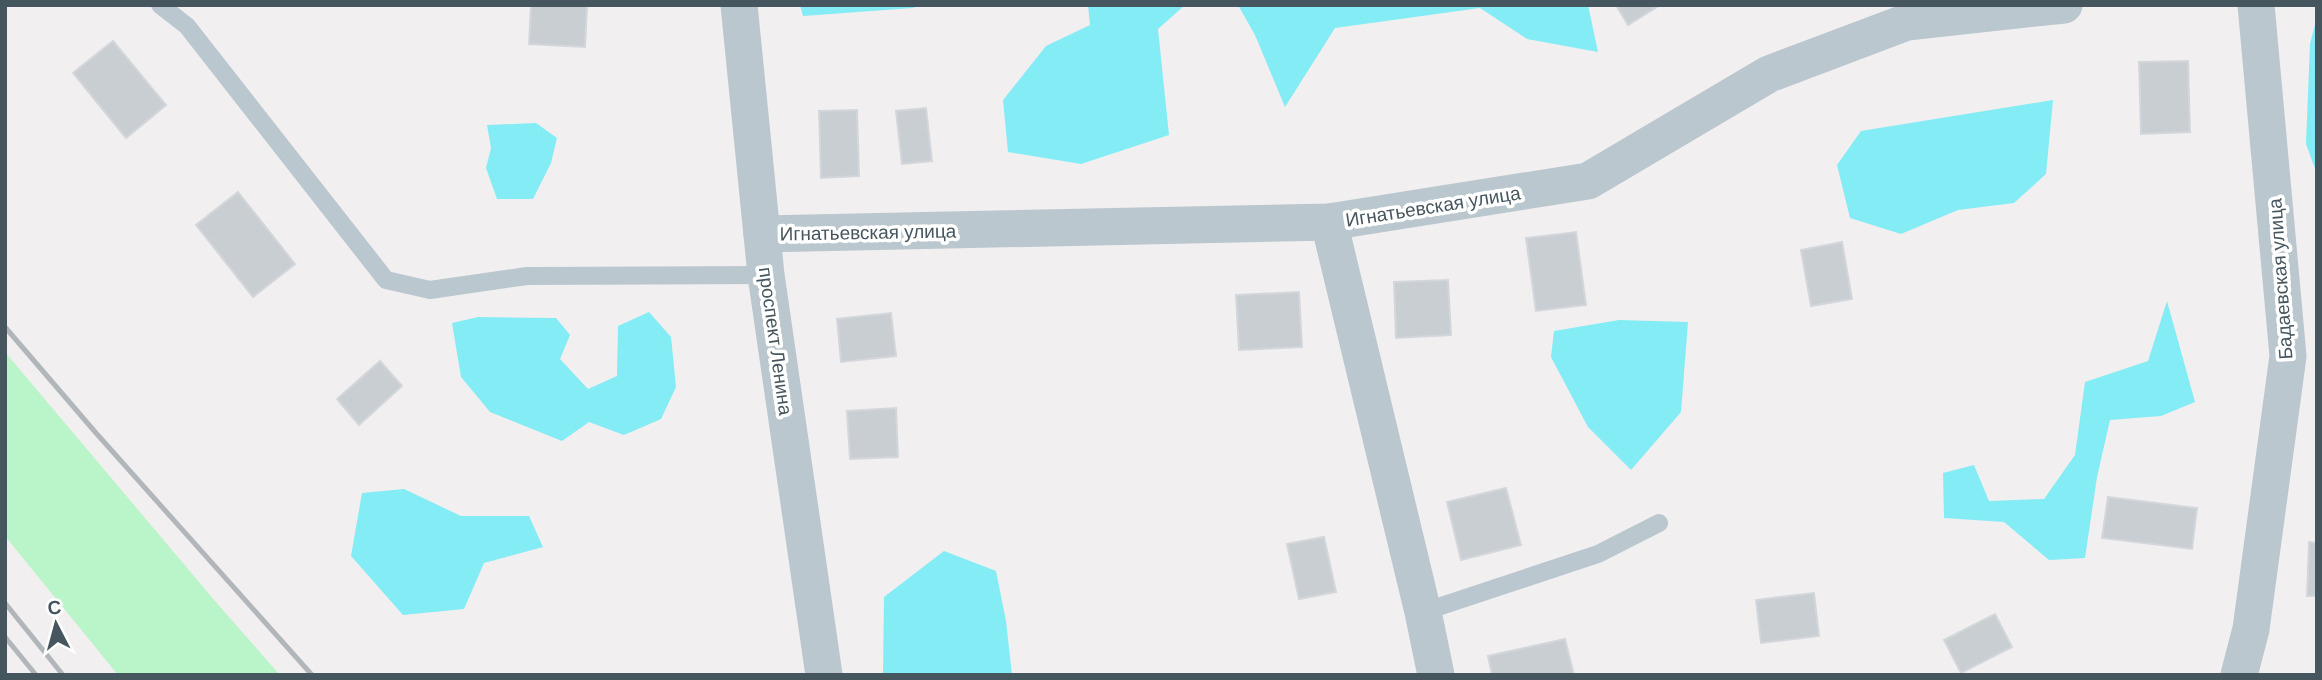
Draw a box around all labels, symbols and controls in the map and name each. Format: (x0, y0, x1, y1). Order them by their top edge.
street label: Игнатьевская улица (1344, 180, 1523, 233)
street label: Бадаевская улица (2262, 197, 2299, 360)
street label: Игнатьевская улица (779, 218, 957, 247)
street label: проспект Ленина (753, 265, 798, 417)
north arrow (21, 589, 91, 659)
text: С (46, 594, 63, 621)

